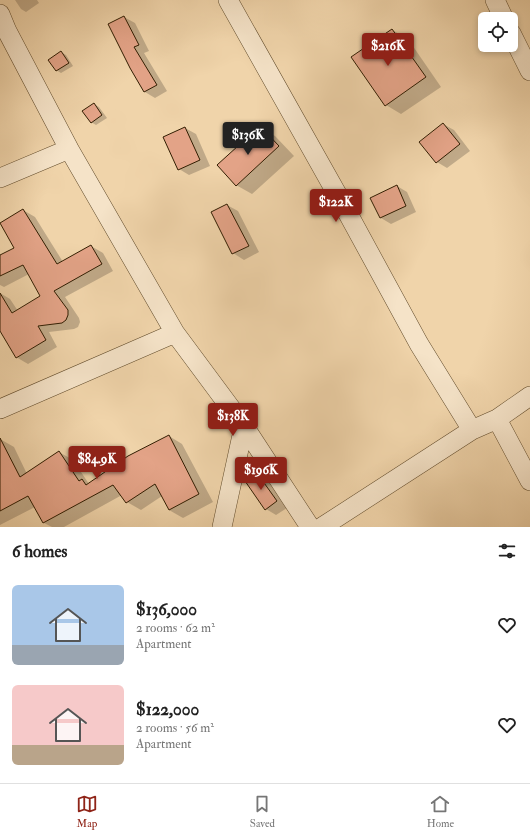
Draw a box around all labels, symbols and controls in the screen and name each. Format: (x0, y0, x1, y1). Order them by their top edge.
map controls (478, 12, 518, 52)
button: locate (478, 12, 518, 52)
pin: $216K (360, 33, 416, 67)
text: $216K (371, 38, 405, 54)
pin: $136K (220, 122, 276, 156)
text: $136K (232, 127, 264, 143)
pin: $122K (308, 189, 364, 223)
text: $122K (319, 194, 353, 210)
pin: $138K (205, 403, 261, 437)
text: $138K (217, 408, 249, 424)
pin: $84.9K (64, 446, 130, 480)
text: $84.9K (77, 451, 117, 467)
pin: $196K (233, 457, 289, 491)
text: $196K (244, 462, 278, 478)
icon: filters (496, 540, 518, 562)
text: 6 homes (12, 541, 67, 562)
text: $136,000 (136, 599, 197, 620)
icon: home (44, 601, 92, 649)
icon: heart (496, 614, 518, 636)
text: 2 rooms · 62 m² (136, 620, 215, 636)
text: Apartment (136, 636, 192, 652)
text: $122,000 (136, 699, 199, 720)
icon: home (44, 701, 92, 749)
icon: heart (496, 714, 518, 736)
text: 2 rooms · 56 m² (136, 720, 214, 736)
text: Apartment (136, 736, 192, 752)
tab: Map (76, 793, 98, 830)
tab: Saved (250, 793, 275, 830)
tab: Home (427, 793, 454, 830)

